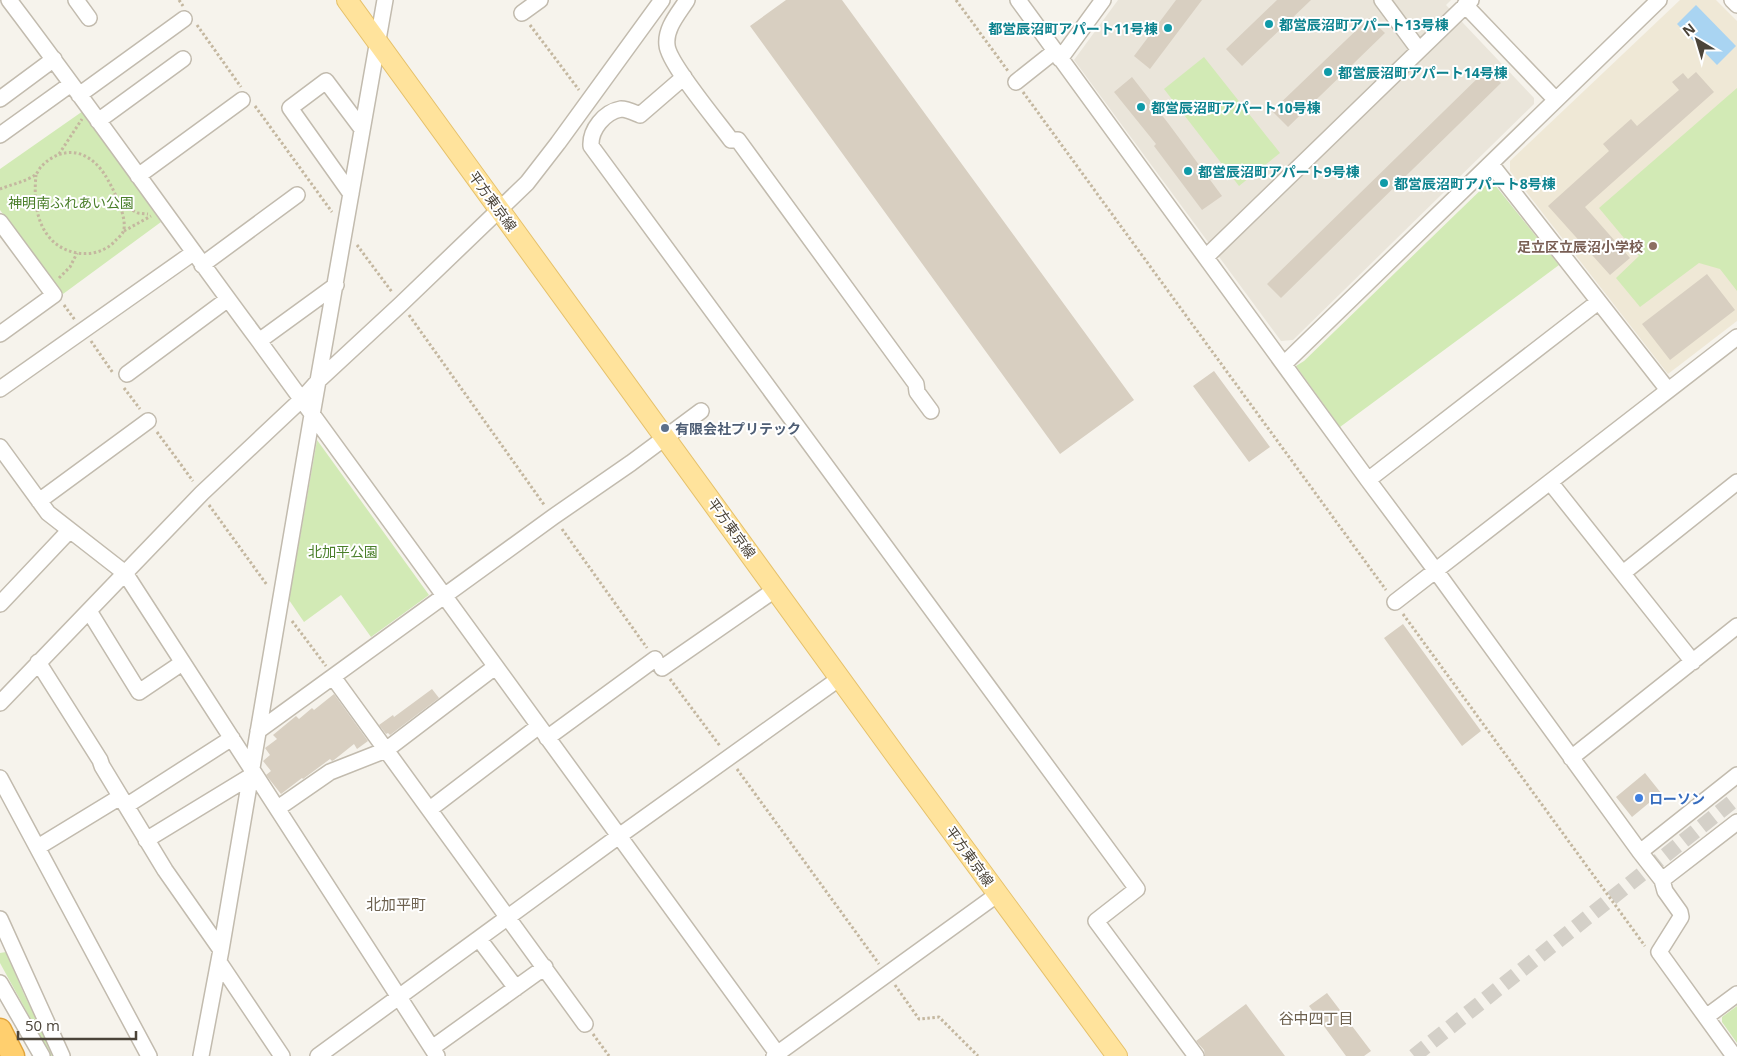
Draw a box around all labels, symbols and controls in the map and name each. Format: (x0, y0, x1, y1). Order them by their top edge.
place label: 都営辰沼町アパート13号棟 (1279, 15, 1449, 34)
north arrow (1672, 15, 1722, 65)
marker: 都営辰沼町アパート13号棟 (1263, 18, 1275, 30)
text: N (1678, 18, 1699, 40)
place label: 都営辰沼町アパート11号棟 (988, 19, 1158, 38)
marker: 都営辰沼町アパート11号棟 (1162, 22, 1174, 34)
place label: 都営辰沼町アパート14号棟 (1338, 63, 1508, 82)
marker: 都営辰沼町アパート14号棟 (1322, 66, 1334, 78)
place label: 都営辰沼町アパート10号棟 (1151, 98, 1321, 117)
marker: 都営辰沼町アパート10号棟 (1135, 101, 1147, 113)
place label: 都営辰沼町アパート9号棟 (1198, 162, 1360, 181)
marker: 都営辰沼町アパート9号棟 (1182, 165, 1194, 177)
street label: 平方東京線 (465, 167, 521, 235)
place label: 都営辰沼町アパート8号棟 (1394, 174, 1556, 193)
marker: 都営辰沼町アパート8号棟 (1378, 177, 1390, 189)
park label: 神明南ふれあい公園 (8, 193, 134, 212)
place label: 足立区立辰沼小学校 (1517, 237, 1643, 256)
marker: 足立区立辰沼小学校 (1647, 240, 1659, 252)
place label: 有限会社プリテック (675, 419, 801, 438)
marker: 有限会社プリテック (659, 422, 671, 434)
street label: 平方東京線 (704, 494, 760, 562)
park label: 北加平公園 (308, 542, 378, 561)
place label: ローソン (1649, 789, 1705, 808)
marker: ローソン (1633, 792, 1645, 804)
street label: 平方東京線 (942, 822, 998, 890)
district label: 北加平町 (366, 894, 426, 914)
scale bar (18, 1008, 135, 1040)
district label: 谷中四丁目 (1278, 1008, 1354, 1028)
text: 50 m (25, 1015, 60, 1035)

